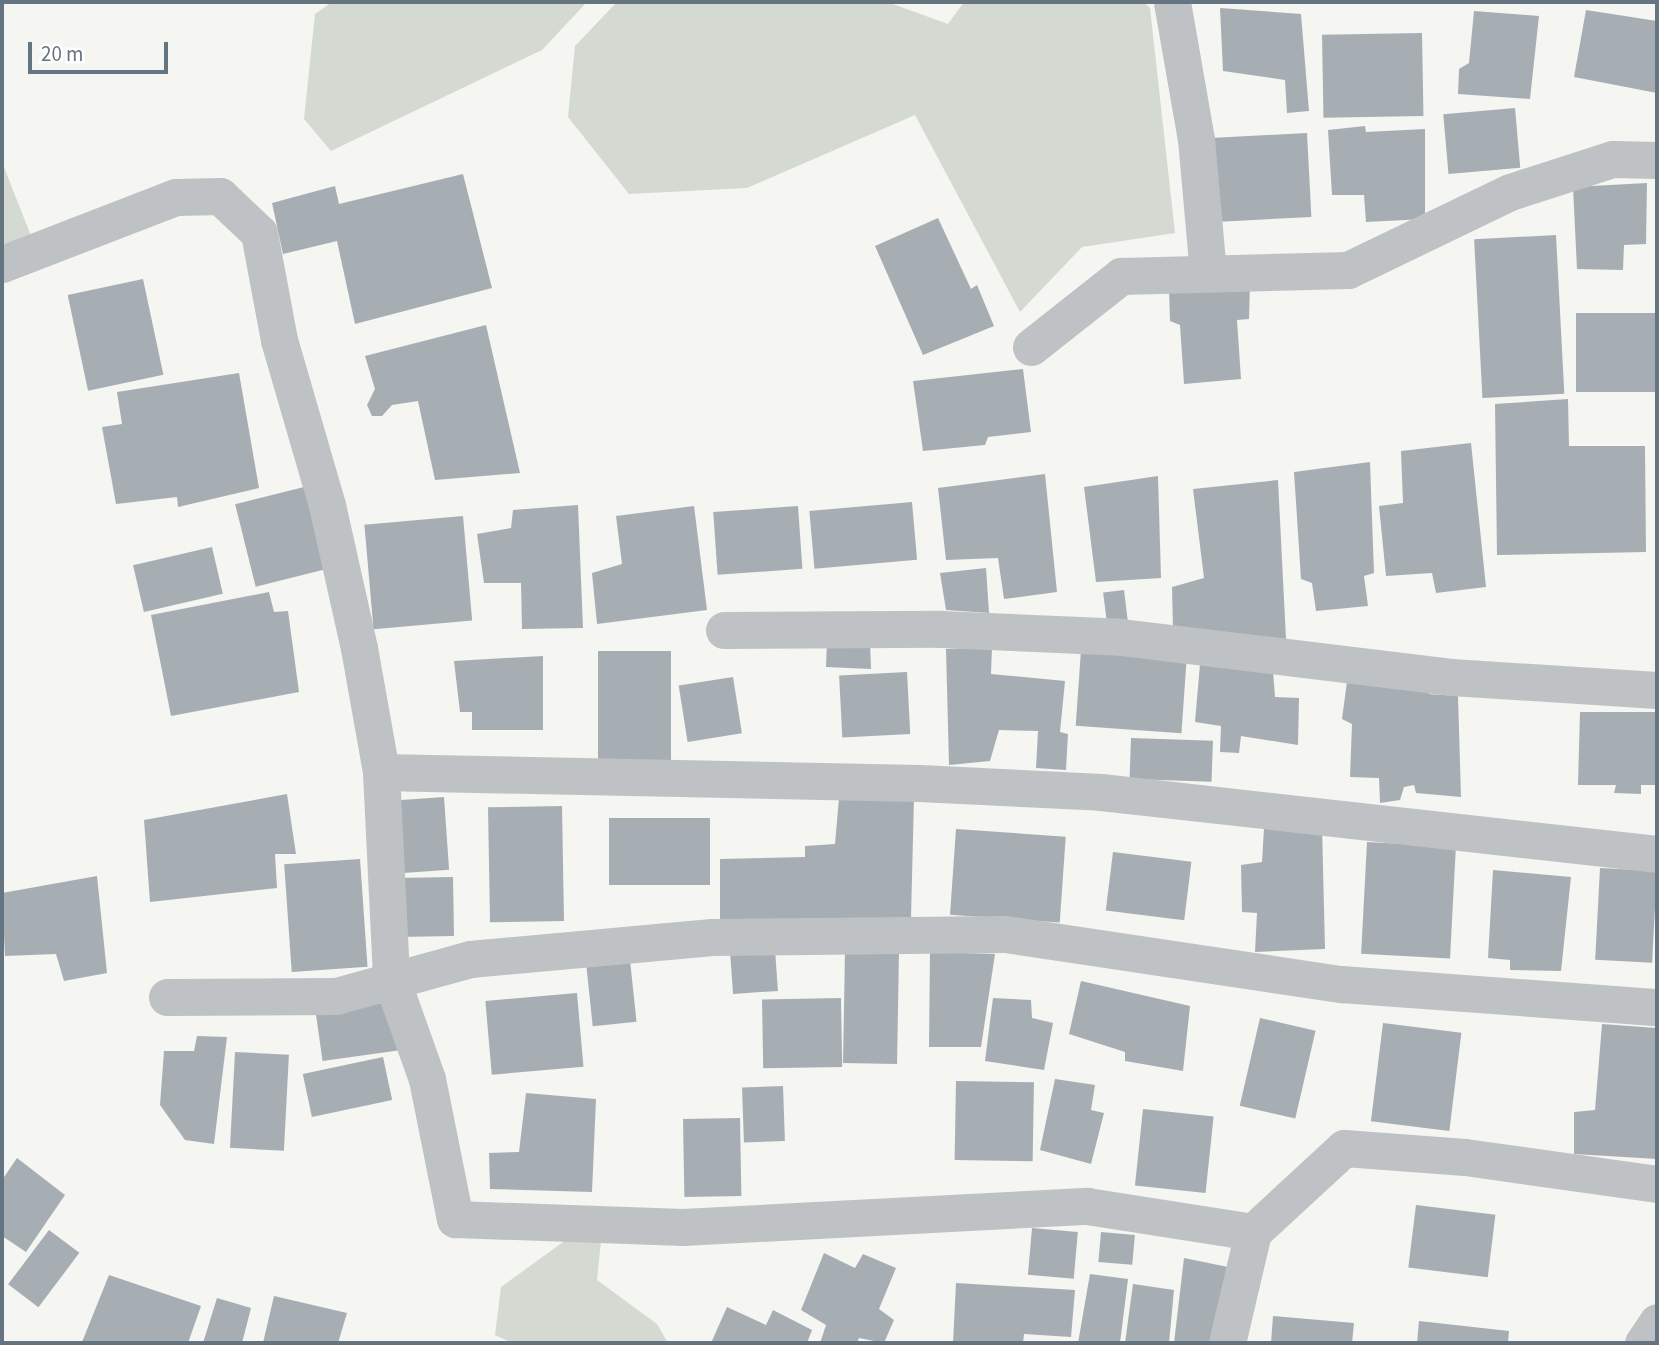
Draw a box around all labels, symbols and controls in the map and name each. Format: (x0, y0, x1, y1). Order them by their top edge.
scale bar (32, 28, 172, 72)
text: 20 m (41, 39, 83, 69)

